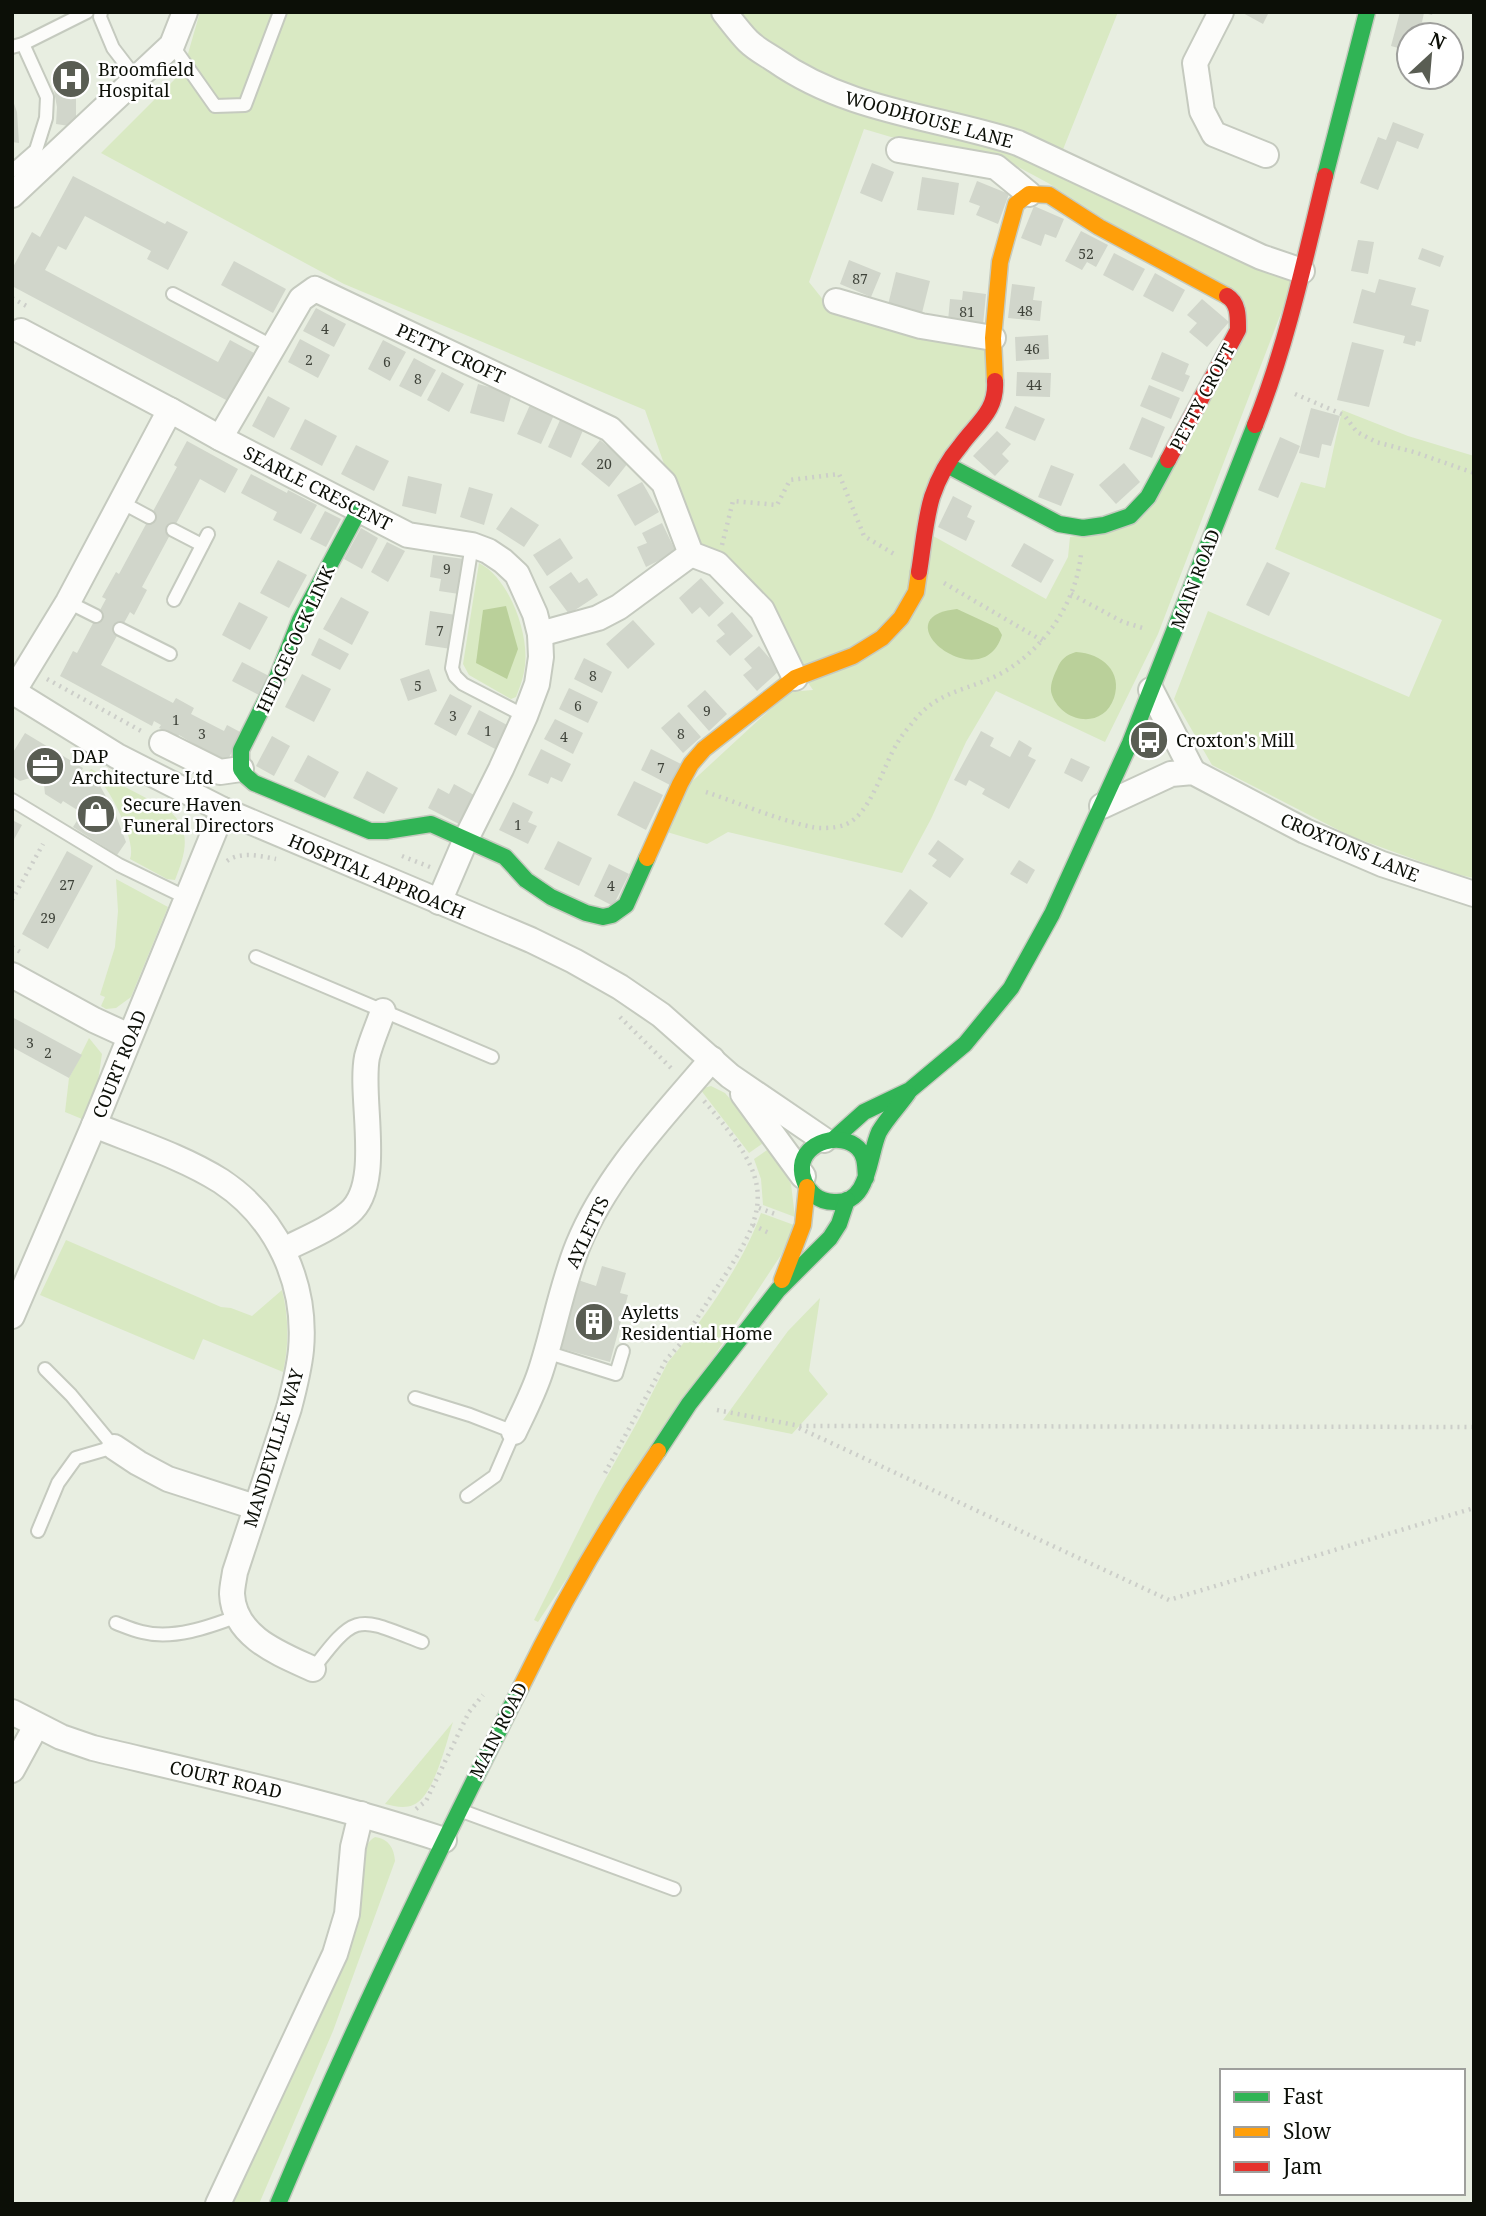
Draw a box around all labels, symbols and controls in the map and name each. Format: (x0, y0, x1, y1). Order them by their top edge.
north arrow (1395, 21, 1465, 91)
text: N (1425, 26, 1450, 56)
place label: Broomfield Hospital (98, 57, 194, 102)
hospital icon: Broomfield Hospital (50, 58, 92, 100)
street label: WOODHOUSE LANE (842, 85, 1016, 153)
house number: 52 (1078, 244, 1094, 263)
house number: 87 (852, 269, 868, 288)
house number: 48 (1017, 301, 1033, 320)
house number: 81 (959, 302, 975, 321)
street label: PETTY CROFT (393, 317, 509, 389)
house number: 4 (321, 319, 329, 338)
house number: 46 (1024, 339, 1040, 358)
street label: PETTY CROFT (1164, 339, 1240, 455)
house number: 2 (305, 350, 313, 369)
house number: 6 (383, 352, 391, 371)
house number: 8 (414, 369, 422, 388)
house number: 44 (1026, 375, 1042, 394)
street label: SEARLE CRESCENT (240, 440, 396, 536)
house number: 20 (596, 454, 612, 473)
street label: MAIN ROAD (1165, 526, 1225, 632)
house number: 9 (443, 559, 451, 578)
street label: HEDGECOCK LINK (250, 561, 340, 716)
house number: 7 (436, 621, 444, 640)
house number: 8 (589, 666, 597, 685)
house number: 5 (414, 676, 422, 695)
house number: 6 (574, 696, 582, 715)
house number: 9 (703, 701, 711, 720)
house number: 3 (449, 706, 457, 725)
house number: 1 (172, 710, 180, 729)
bus stop icon: Croxton's Mill (1128, 719, 1170, 761)
house number: 1 (484, 721, 492, 740)
house number: 3 (198, 724, 206, 743)
house number: 8 (677, 724, 685, 743)
house number: 4 (560, 727, 568, 746)
place label: Croxton's Mill (1176, 728, 1295, 752)
place label: DAP Architecture Ltd (72, 744, 213, 789)
office icon: DAP Architecture Ltd (24, 745, 66, 787)
house number: 7 (657, 758, 665, 777)
place label: Secure Haven Funeral Directors (123, 792, 274, 837)
shop icon: Secure Haven Funeral Directors (75, 793, 117, 835)
street label: CROXTONS LANE (1277, 807, 1423, 887)
house number: 1 (514, 815, 522, 834)
street label: HOSPITAL APPROACH (285, 828, 469, 924)
house number: 27 (59, 875, 75, 894)
house number: 4 (607, 876, 615, 895)
house number: 29 (40, 908, 56, 927)
street label: COURT ROAD (86, 1006, 152, 1122)
house number: 3 (26, 1033, 34, 1052)
house number: 2 (44, 1043, 52, 1062)
street label: AYLETTS (560, 1192, 614, 1272)
place label: Ayletts Residential Home (621, 1300, 772, 1345)
building icon: Ayletts Residential Home (573, 1301, 615, 1343)
street label: MANDEVILLE WAY (237, 1365, 309, 1530)
street label: MAIN ROAD (464, 1678, 532, 1782)
street label: COURT ROAD (167, 1754, 285, 1804)
legend (1220, 2069, 1465, 2195)
text: Fast (1283, 2082, 1323, 2110)
text: Slow (1283, 2117, 1332, 2145)
text: Jam (1282, 2152, 1322, 2180)

